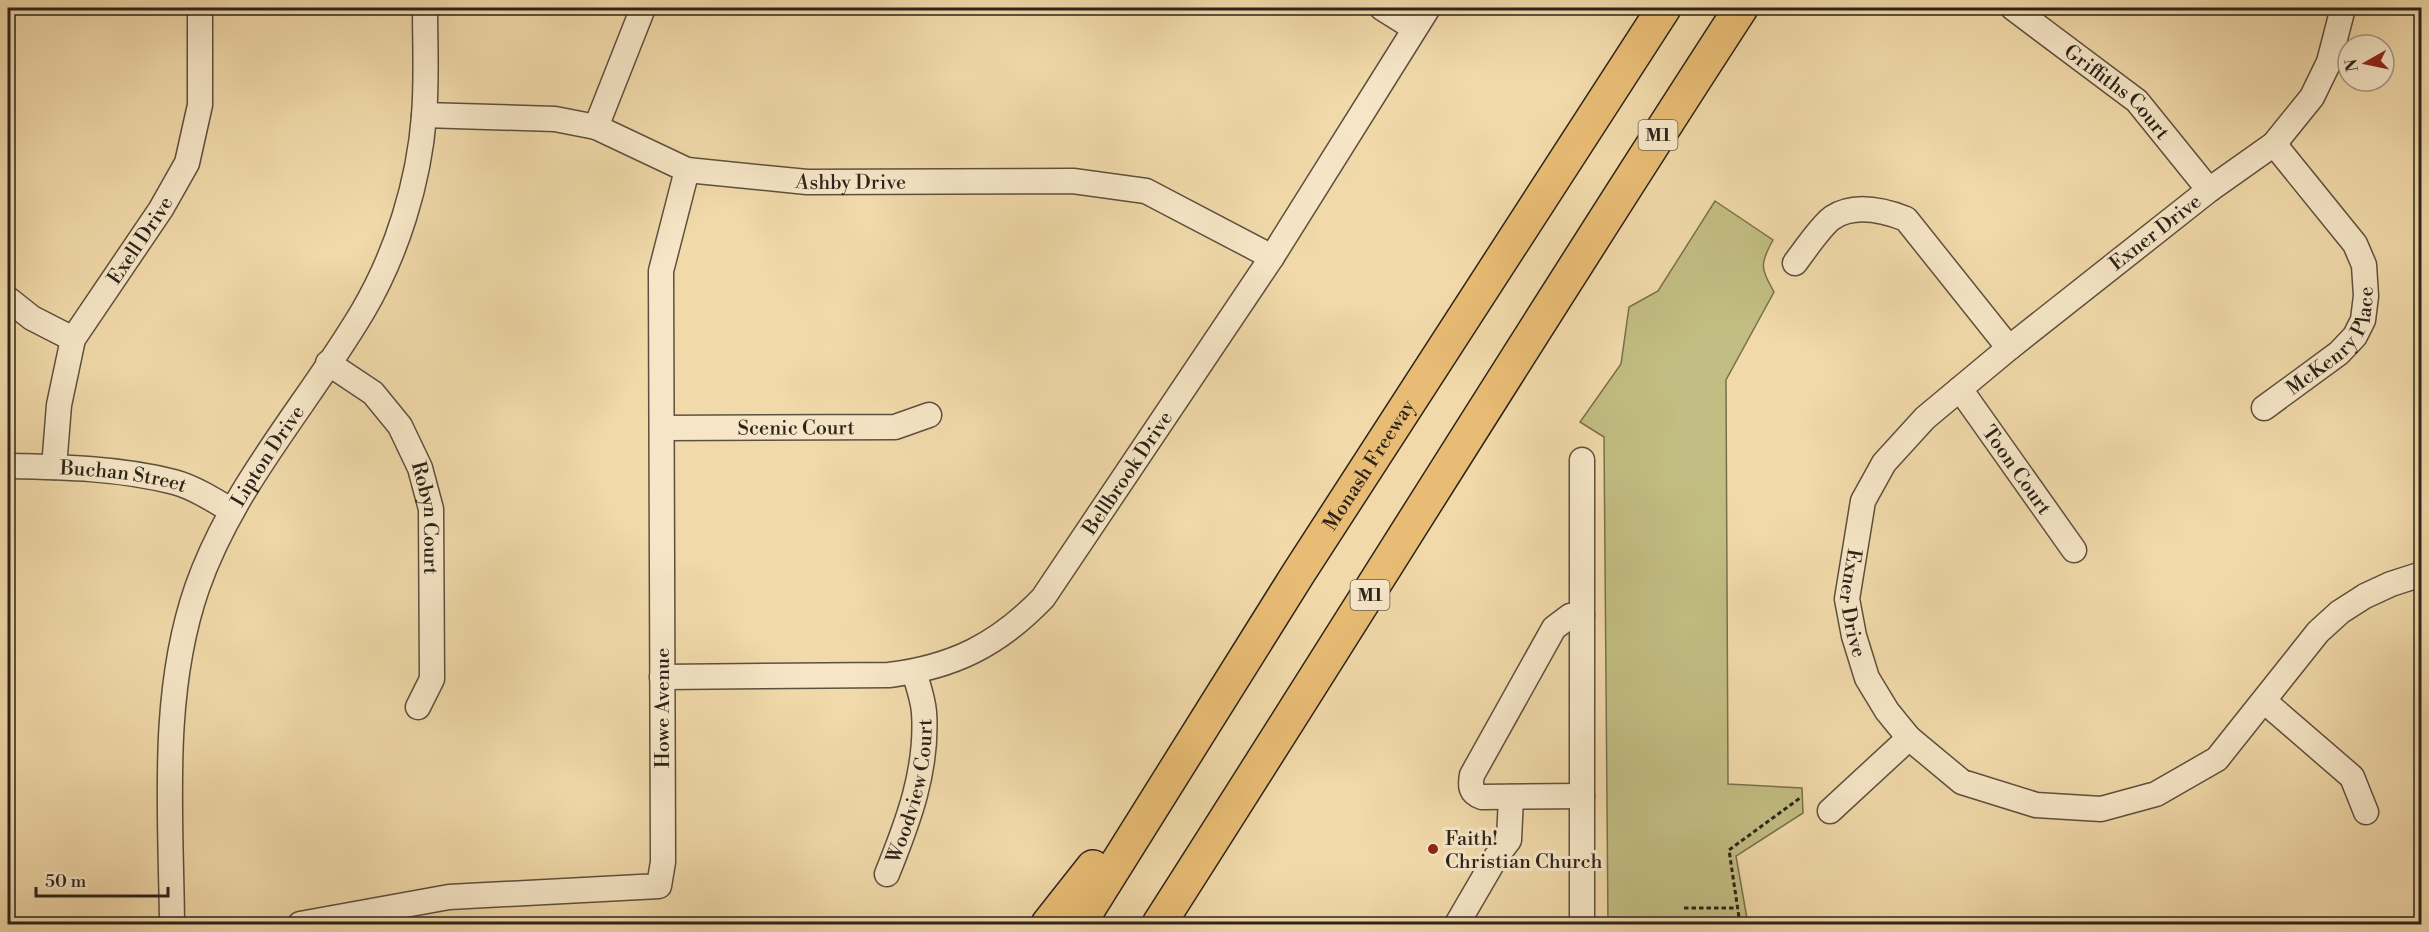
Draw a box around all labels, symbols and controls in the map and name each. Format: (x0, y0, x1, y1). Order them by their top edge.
north arrow (2336, 33, 2396, 93)
street label: Griffiths Court (2059, 40, 2174, 145)
text: N (2341, 57, 2363, 73)
road number: M1 (1638, 120, 1678, 150)
street label: Ashby Drive (793, 170, 906, 196)
street label: Exner Drive (2105, 190, 2207, 277)
street label: Exell Drive (103, 193, 179, 290)
street label: McKenry Place (2282, 286, 2380, 401)
street label: Monash Freeway (1318, 395, 1422, 536)
street label: Lipton Drive (226, 401, 311, 512)
street label: Bellbrook Drive (1077, 407, 1179, 541)
street label: Scenic Court (737, 416, 855, 442)
street label: Toon Court (1976, 421, 2056, 520)
street label: Buchan Street (58, 456, 190, 499)
street label: Robyn Court (405, 459, 442, 575)
street label: Exner Drive (1832, 547, 1871, 661)
road number: M1 (1350, 580, 1390, 610)
street label: Howe Avenue (651, 648, 676, 768)
street label: Woodview Court (881, 718, 939, 868)
place label: Faith! Christian Church (1445, 827, 1602, 875)
marker: Faith! Christian Church (1426, 842, 1440, 856)
scale bar (36, 860, 168, 898)
text: 50 m (45, 870, 87, 893)

